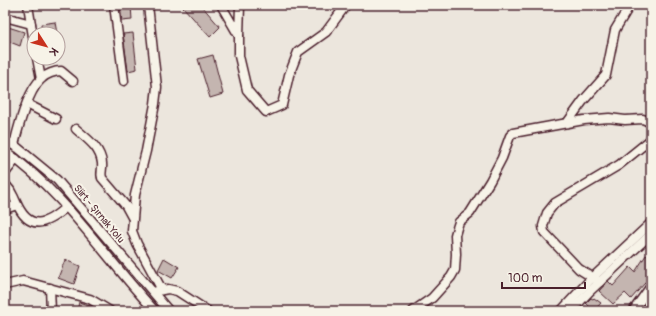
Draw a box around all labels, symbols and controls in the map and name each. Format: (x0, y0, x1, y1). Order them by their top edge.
north arrow (26, 26, 66, 66)
text: K (46, 45, 61, 58)
street label: Siirt - Şırnak Yolu (71, 183, 127, 245)
scale bar (502, 264, 585, 290)
text: 100 m (508, 271, 543, 286)

